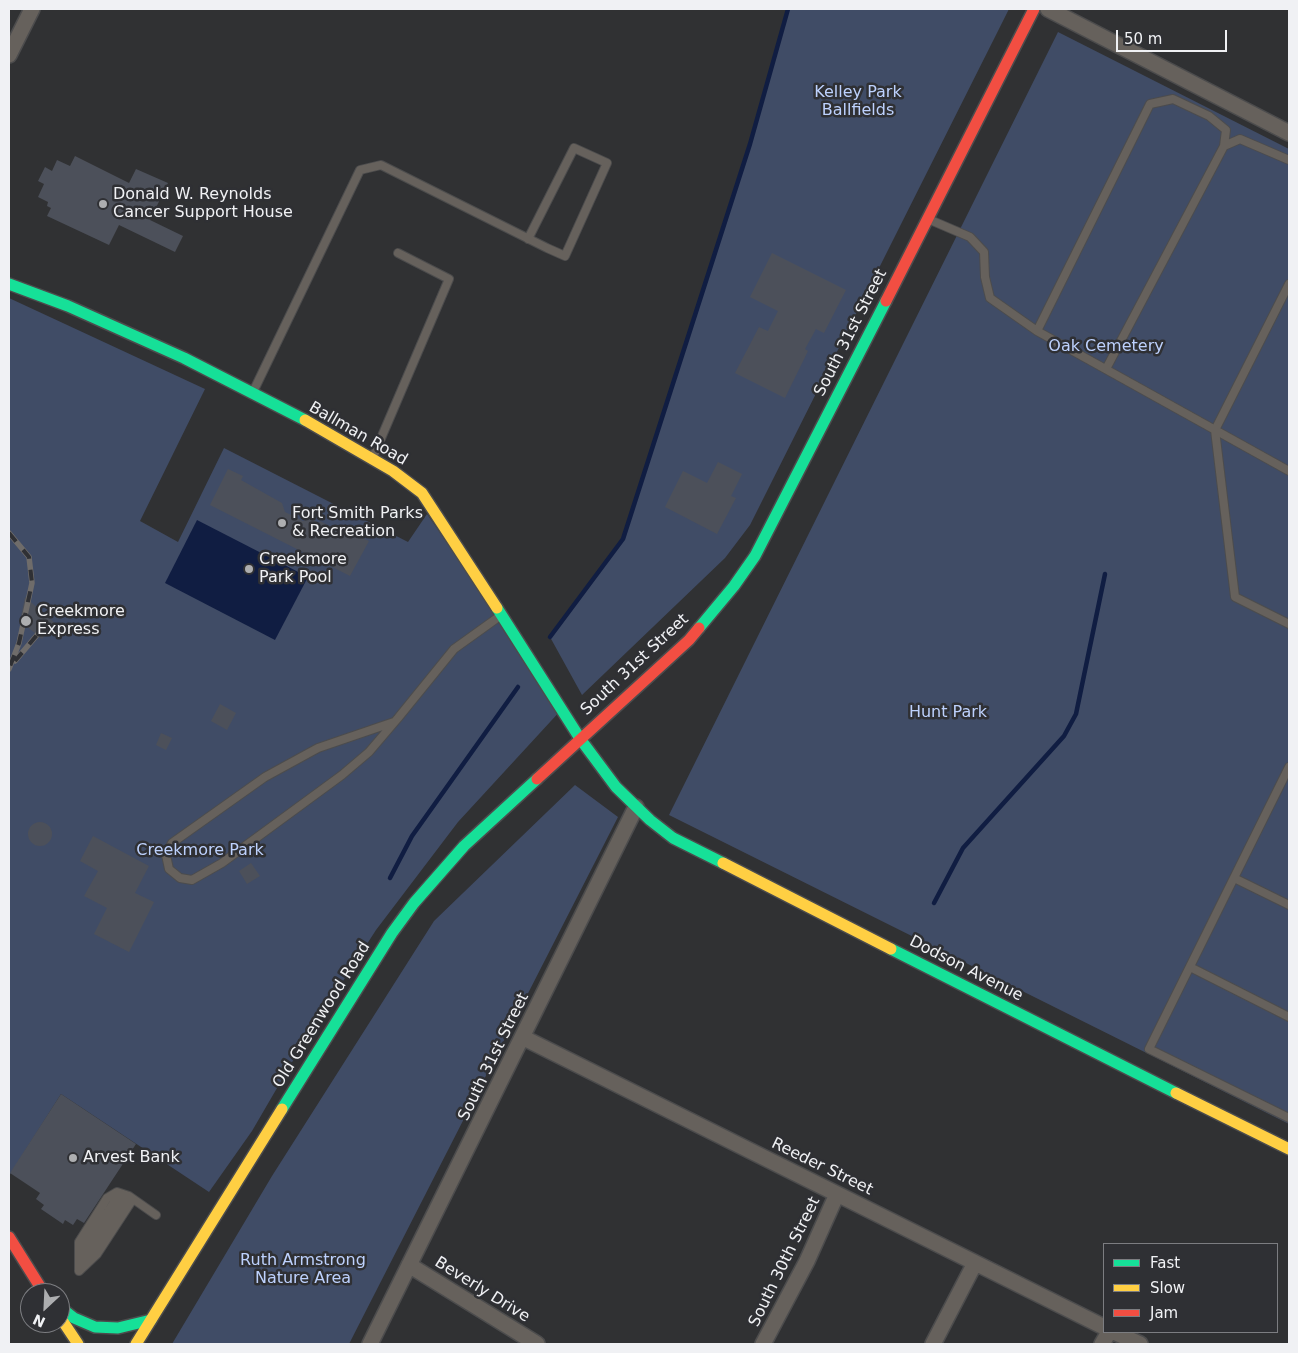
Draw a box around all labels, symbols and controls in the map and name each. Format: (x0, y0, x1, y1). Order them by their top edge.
scale bar (1118, 20, 1229, 52)
text: 50 m (1124, 30, 1162, 48)
park label: Kelley Park Ballfields (814, 83, 902, 121)
place label: Donald W. Reynolds Cancer Support House (113, 185, 293, 223)
marker: Donald W. Reynolds Cancer Support House (97, 198, 109, 210)
street label: South 31st Street (811, 266, 891, 400)
park label: Oak Cemetery (1048, 337, 1164, 357)
street label: Ballman Road (305, 398, 411, 470)
place label: Fort Smith Parks & Recreation (292, 504, 423, 542)
marker: Fort Smith Parks & Recreation (276, 517, 288, 529)
place label: Creekmore Park Pool (259, 550, 347, 588)
marker: Creekmore Park Pool (243, 563, 255, 575)
place label: Creekmore Express (37, 602, 125, 640)
street label: South 31st Street (577, 610, 693, 720)
marker: Creekmore Express (19, 614, 33, 628)
park label: Hunt Park (909, 703, 987, 723)
park label: Creekmore Park (136, 841, 264, 861)
street label: Dodson Avenue (906, 932, 1026, 1006)
street label: Old Greenwood Road (269, 938, 375, 1092)
street label: South 31st Street (455, 990, 533, 1124)
street label: Reeder Street (768, 1134, 876, 1200)
place label: Arvest Bank (83, 1148, 180, 1168)
marker: Arvest Bank (67, 1152, 79, 1164)
street label: South 30th Street (745, 1194, 825, 1330)
legend (1103, 1243, 1278, 1333)
park label: Ruth Armstrong Nature Area (240, 1251, 366, 1289)
street label: Beverly Drive (431, 1253, 533, 1327)
text: Fast (1150, 1254, 1180, 1272)
text: Slow (1150, 1279, 1185, 1297)
north arrow (20, 1283, 70, 1333)
text: Jam (1150, 1304, 1178, 1322)
text: N (30, 1311, 48, 1330)

